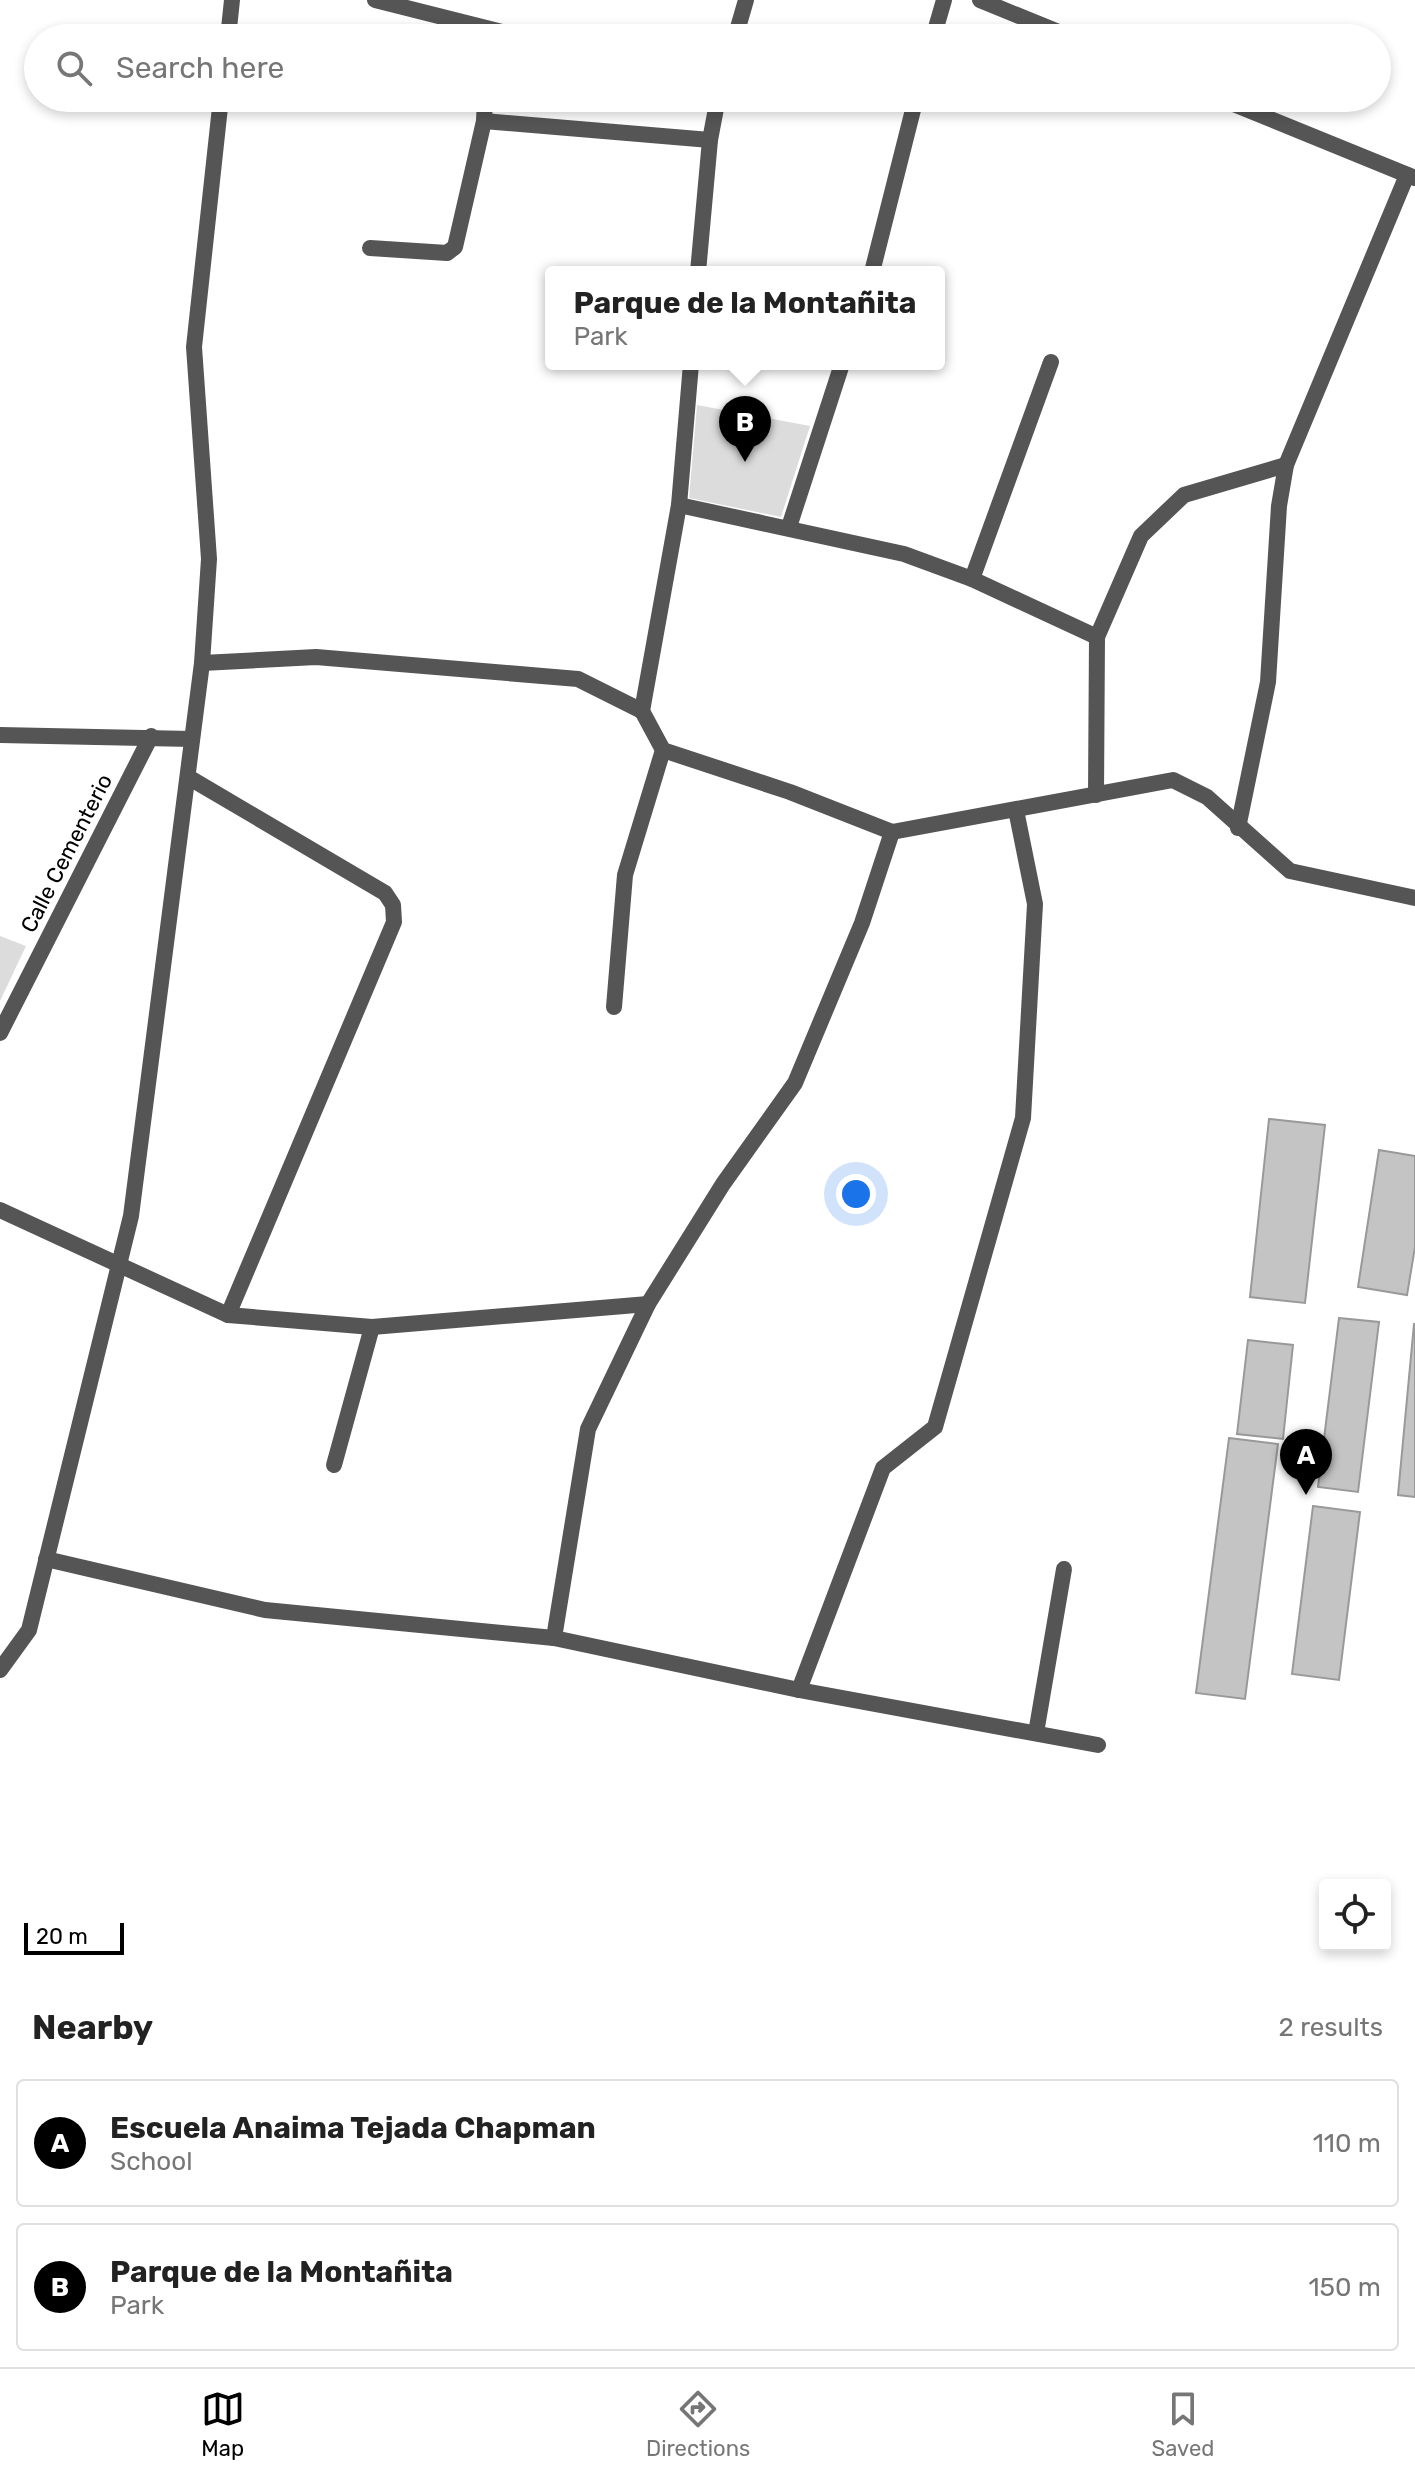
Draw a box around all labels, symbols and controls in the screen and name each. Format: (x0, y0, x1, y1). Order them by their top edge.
search box (24, 24, 1391, 112)
icon: search (52, 46, 96, 90)
text: Search here (116, 50, 284, 86)
popup (545, 266, 945, 370)
text: Parque de la Montañita (574, 285, 916, 321)
text: Park (574, 321, 628, 352)
pin: B (719, 396, 771, 462)
street label: Calle Cementerio (15, 769, 118, 937)
your location (836, 1174, 876, 1214)
pin: A (1280, 1429, 1332, 1495)
map controls (1319, 1879, 1391, 1951)
button: locate (1319, 1879, 1391, 1951)
scale bar (24, 1919, 124, 1955)
text: 20 m (36, 1923, 88, 1950)
text: Nearby (32, 2007, 153, 2048)
text: 2 results (1279, 2012, 1383, 2043)
text: Escuela Anaima Tejada Chapman (110, 2110, 596, 2146)
text: A (51, 2128, 69, 2159)
text: 110 m (1313, 2128, 1381, 2159)
text: School (110, 2146, 193, 2177)
text: Parque de la Montañita (110, 2254, 453, 2290)
text: B (51, 2272, 69, 2303)
text: 150 m (1308, 2272, 1381, 2303)
text: Park (110, 2290, 164, 2321)
tab: Map (201, 2387, 245, 2462)
tab: Directions (646, 2387, 750, 2462)
tab: Saved (1152, 2387, 1214, 2462)

